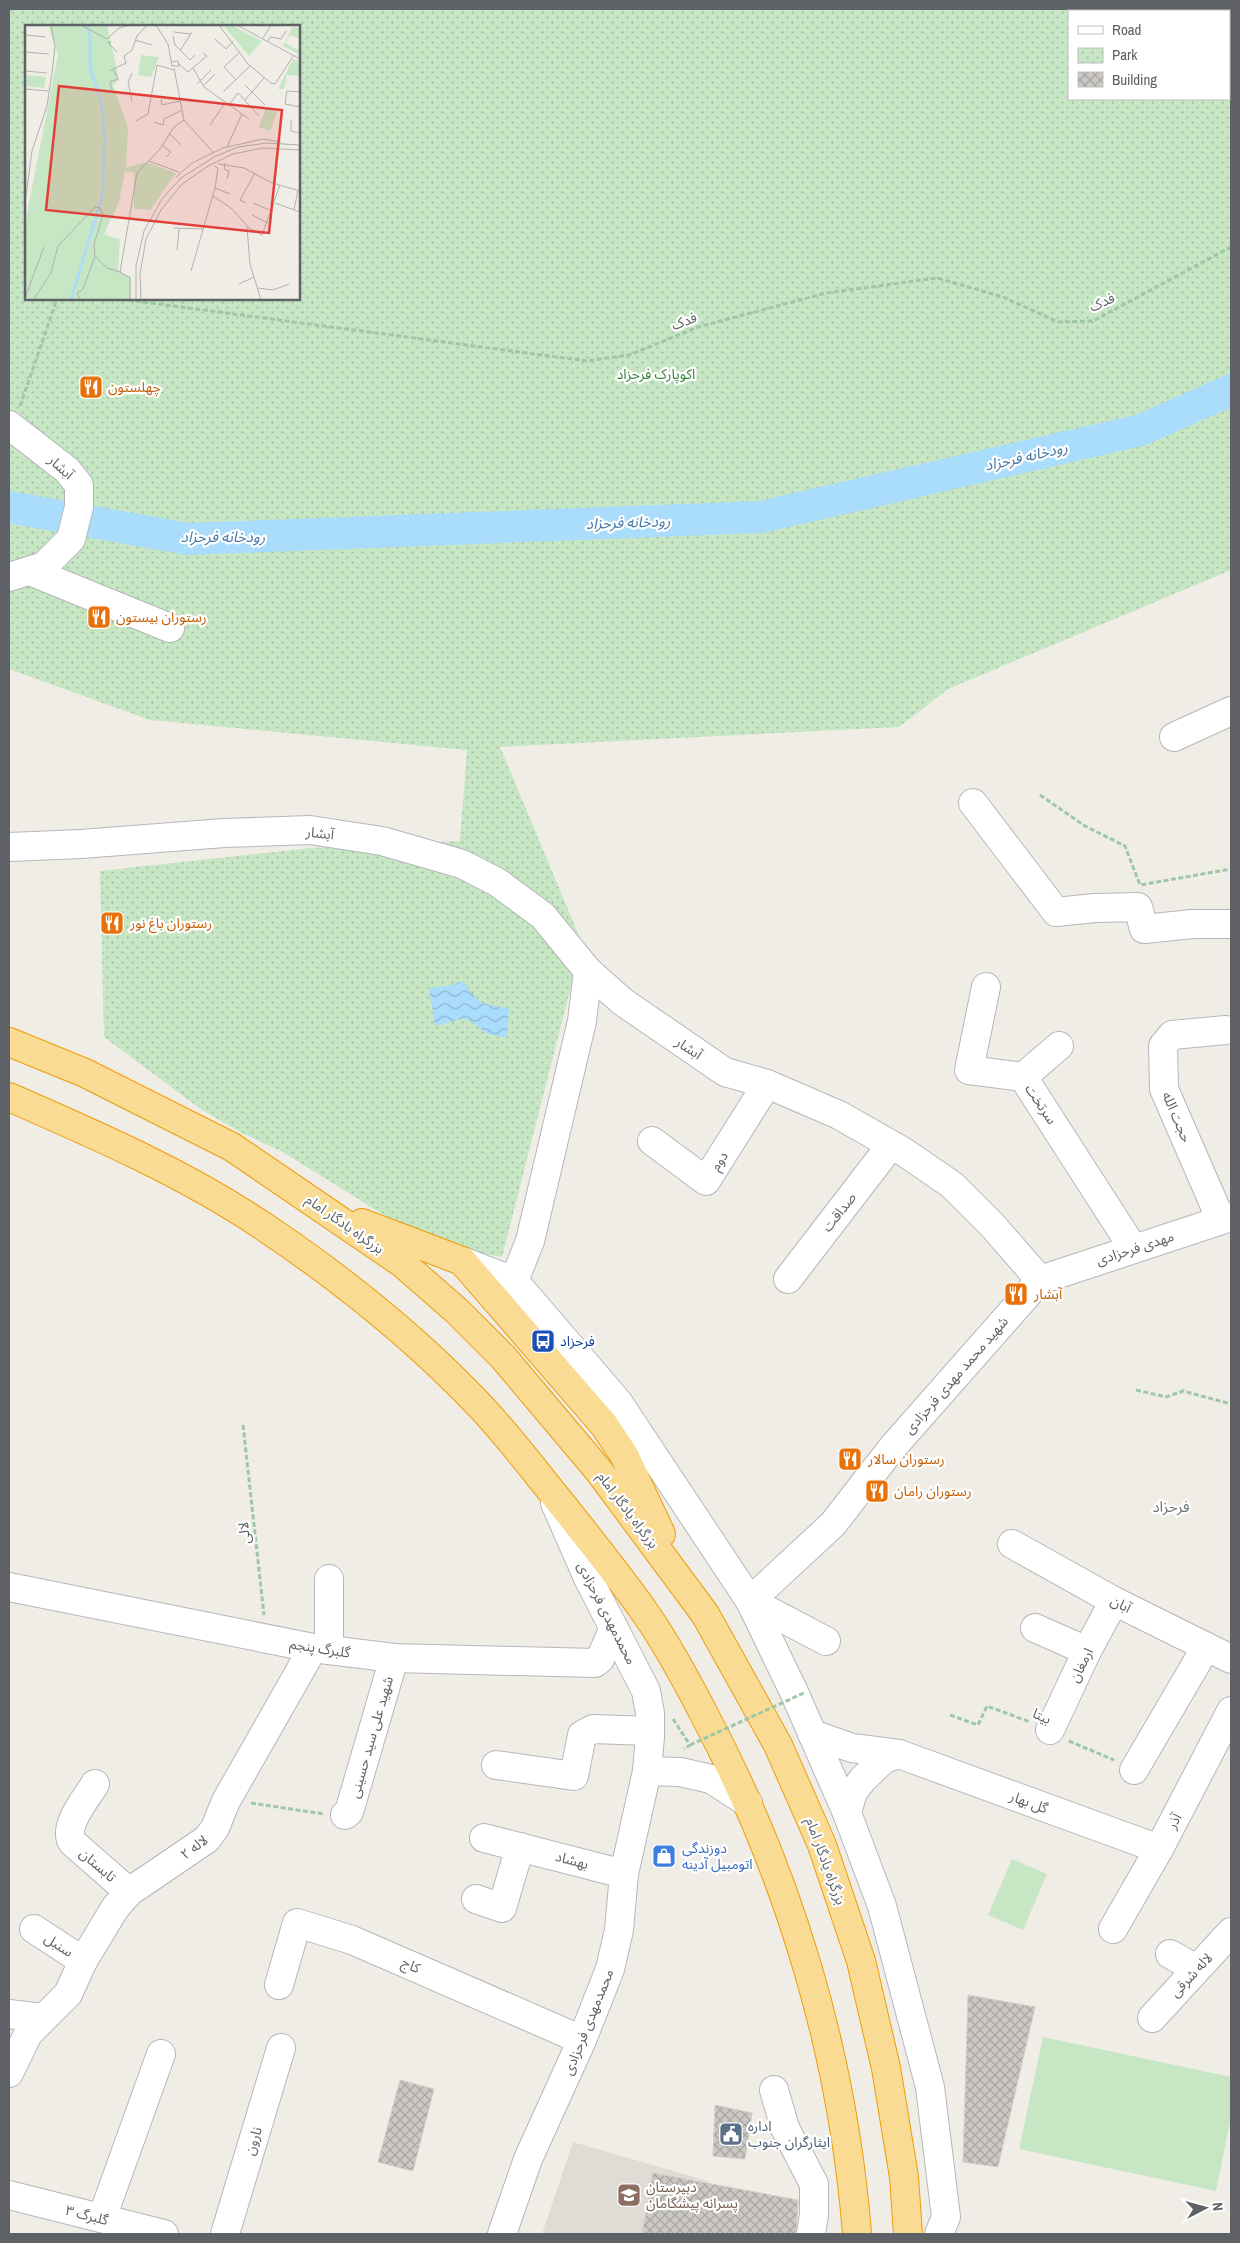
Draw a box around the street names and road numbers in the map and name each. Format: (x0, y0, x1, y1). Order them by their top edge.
street label: فدک (1086, 288, 1118, 316)
street label: فدک (669, 308, 699, 334)
street label: آبشار (44, 450, 78, 484)
street label: آبشار (304, 822, 336, 844)
street label: آبشار (671, 1032, 706, 1064)
street label: سرتخت (1021, 1081, 1061, 1127)
street label: حجت الله (1158, 1089, 1196, 1145)
street label: دوم (706, 1148, 734, 1175)
street label: صداقت (818, 1188, 860, 1235)
street label: بزرگراه یادگار امام (301, 1190, 388, 1259)
street label: مهدی فرحزادی (1094, 1227, 1176, 1269)
street label: شهید محمد مهدی فرحزادی (900, 1312, 1012, 1438)
street label: بزرگراه یادگار امام (592, 1468, 663, 1553)
street label: لالی (234, 1521, 254, 1545)
street label: محمدمهدی فرحزادی (573, 1559, 641, 1667)
street label: آبان (1108, 1591, 1135, 1617)
street label: گلبرگ پنجم (288, 1634, 352, 1664)
street label: ارمغان (1065, 1645, 1097, 1685)
street label: شهید علی سید حسینی (345, 1674, 397, 1800)
street label: بیتا (1030, 1704, 1054, 1728)
street label: گل بهار (1007, 1786, 1051, 1817)
street label: آذر (1162, 1809, 1186, 1833)
street label: بزرگراه یادگار امام (800, 1815, 850, 1908)
street label: لاله ۲ (177, 1831, 211, 1863)
street label: تابستان (76, 1844, 120, 1886)
street label: بهشاد (553, 1847, 591, 1873)
street label: سنبل (41, 1929, 77, 1961)
street label: لاله شرقی (1166, 1949, 1216, 2001)
street label: کاج (398, 1953, 423, 1979)
street label: محمدمهدی فرحزادی (559, 1966, 617, 2078)
street label: نارون (240, 2124, 266, 2157)
street label: گلبرگ ۳ (64, 2201, 110, 2229)

